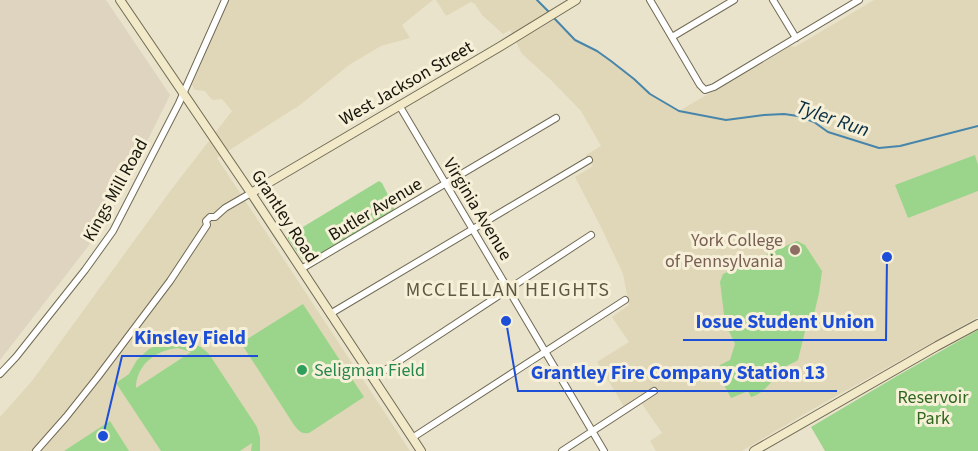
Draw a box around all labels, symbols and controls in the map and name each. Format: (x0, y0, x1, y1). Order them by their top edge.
street label: West Jackson Street (335, 35, 478, 132)
water label: Tyler Run (792, 93, 873, 145)
street label: Kings Mill Road (77, 134, 154, 246)
street label: Virginia Avenue (437, 153, 518, 265)
street label: Grantley Road (245, 165, 324, 268)
street label: Butler Avenue (324, 172, 427, 247)
place label: York College of Pennsylvania (665, 228, 783, 274)
marker: York College of Pennsylvania (788, 243, 802, 257)
district label: MCCLELLAN HEIGHTS (406, 276, 610, 304)
callout: Iosue Student Union (683, 302, 886, 340)
text: Iosue Student Union (696, 308, 874, 336)
callout: Kinsley Field (122, 318, 258, 356)
text: Kinsley Field (134, 324, 246, 352)
callout: Grantley Fire Company Station 13 (518, 353, 837, 391)
place label: Seligman Field (314, 358, 425, 383)
text: Grantley Fire Company Station 13 (531, 359, 825, 387)
marker: Seligman Field (295, 363, 309, 377)
park label: Reservoir Park (898, 385, 969, 431)

